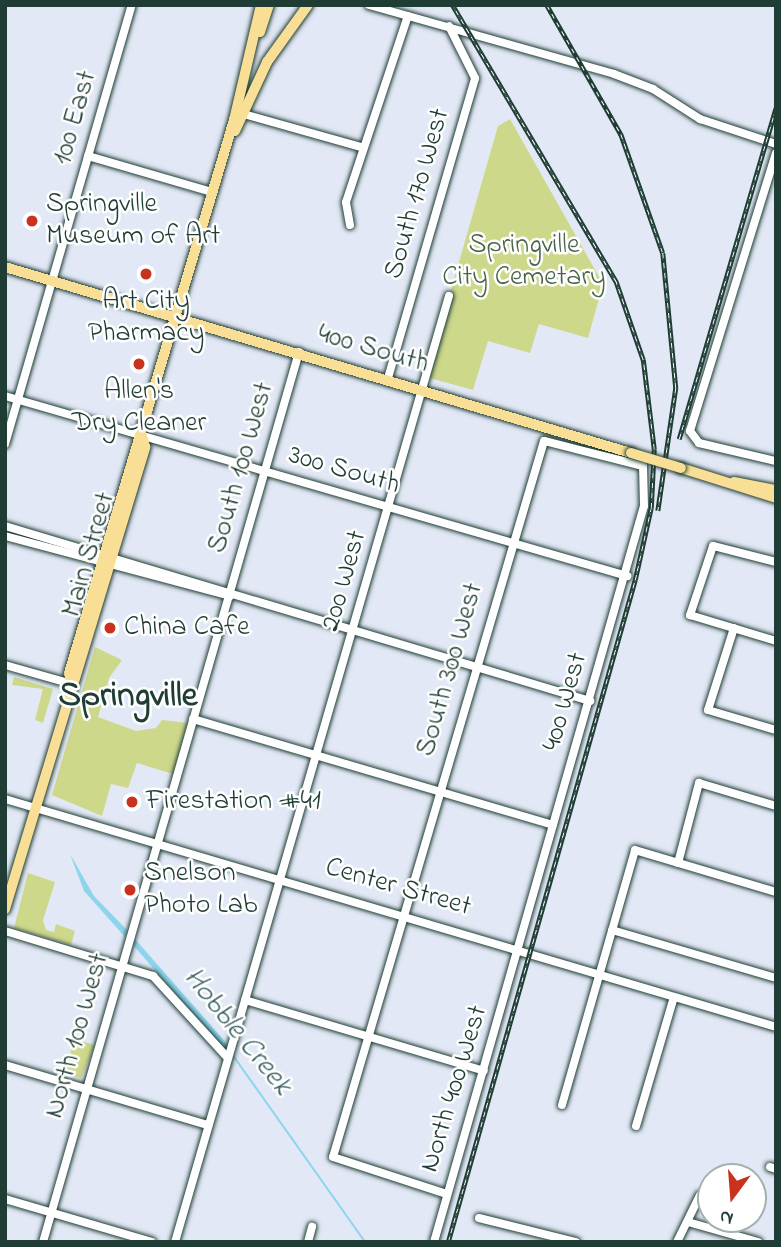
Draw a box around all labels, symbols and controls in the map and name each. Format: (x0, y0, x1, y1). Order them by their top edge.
street label: 100 East (47, 67, 105, 169)
street label: South 170 West (378, 105, 458, 283)
place label: Springville Museum of Art (46, 188, 220, 254)
marker: Springville Museum of Art (24, 213, 40, 229)
park label: Springville City Cemetary (442, 229, 606, 295)
marker: Art City Pharmacy (138, 266, 154, 282)
place label: Art City Pharmacy (88, 285, 204, 351)
street label: 400 South (314, 318, 432, 382)
marker: Allen's Dry Cleaner (131, 356, 147, 372)
place label: Allen's Dry Cleaner (72, 375, 206, 441)
street label: South 100 West (202, 379, 282, 557)
street label: 300 South (285, 439, 403, 503)
street label: Main Street (56, 489, 124, 621)
street label: 200 West (315, 527, 375, 635)
street label: South 300 West (410, 579, 492, 761)
place label: China Cafe (124, 611, 250, 645)
marker: China Cafe (102, 620, 118, 636)
street label: 400 West (536, 649, 596, 755)
district label: Springville (59, 676, 197, 718)
place label: Firestation #41 (146, 785, 321, 819)
marker: Firestation #41 (124, 794, 140, 810)
street label: Center Street (321, 851, 475, 925)
place label: Snelson Photo Lab (144, 857, 258, 923)
marker: Snelson Photo Lab (122, 882, 138, 898)
street label: North 100 West (38, 950, 118, 1122)
water label: Hobble Creek (175, 961, 299, 1103)
street label: North 400 West (414, 1002, 496, 1176)
north arrow (697, 1163, 767, 1233)
text: N (717, 1202, 737, 1231)

